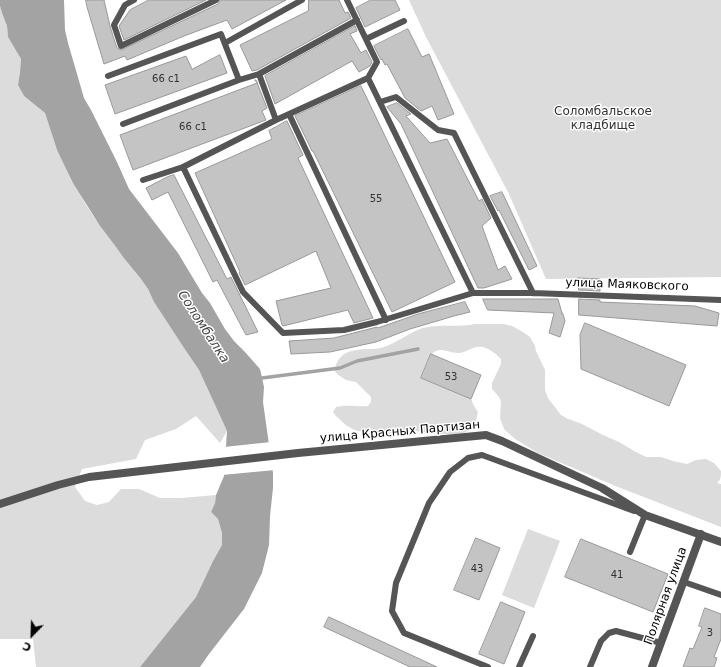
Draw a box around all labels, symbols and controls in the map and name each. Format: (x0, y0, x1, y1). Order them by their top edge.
house number: 66 с1 (152, 73, 180, 85)
park label: Соломбальское кладбище (554, 105, 652, 133)
house number: 66 с1 (179, 121, 207, 133)
house number: 55 (370, 193, 382, 205)
street label: улица Маяковского (565, 276, 689, 294)
water label: Соломбалка (174, 288, 232, 366)
house number: 53 (445, 371, 457, 383)
street label: улица Красных Партизан (319, 418, 481, 446)
street label: Полярная улица (642, 545, 690, 647)
house number: 43 (471, 563, 483, 575)
house number: 41 (611, 569, 623, 581)
north arrow (12, 615, 52, 655)
house number: 3 (707, 627, 713, 639)
text: С (21, 639, 33, 654)

